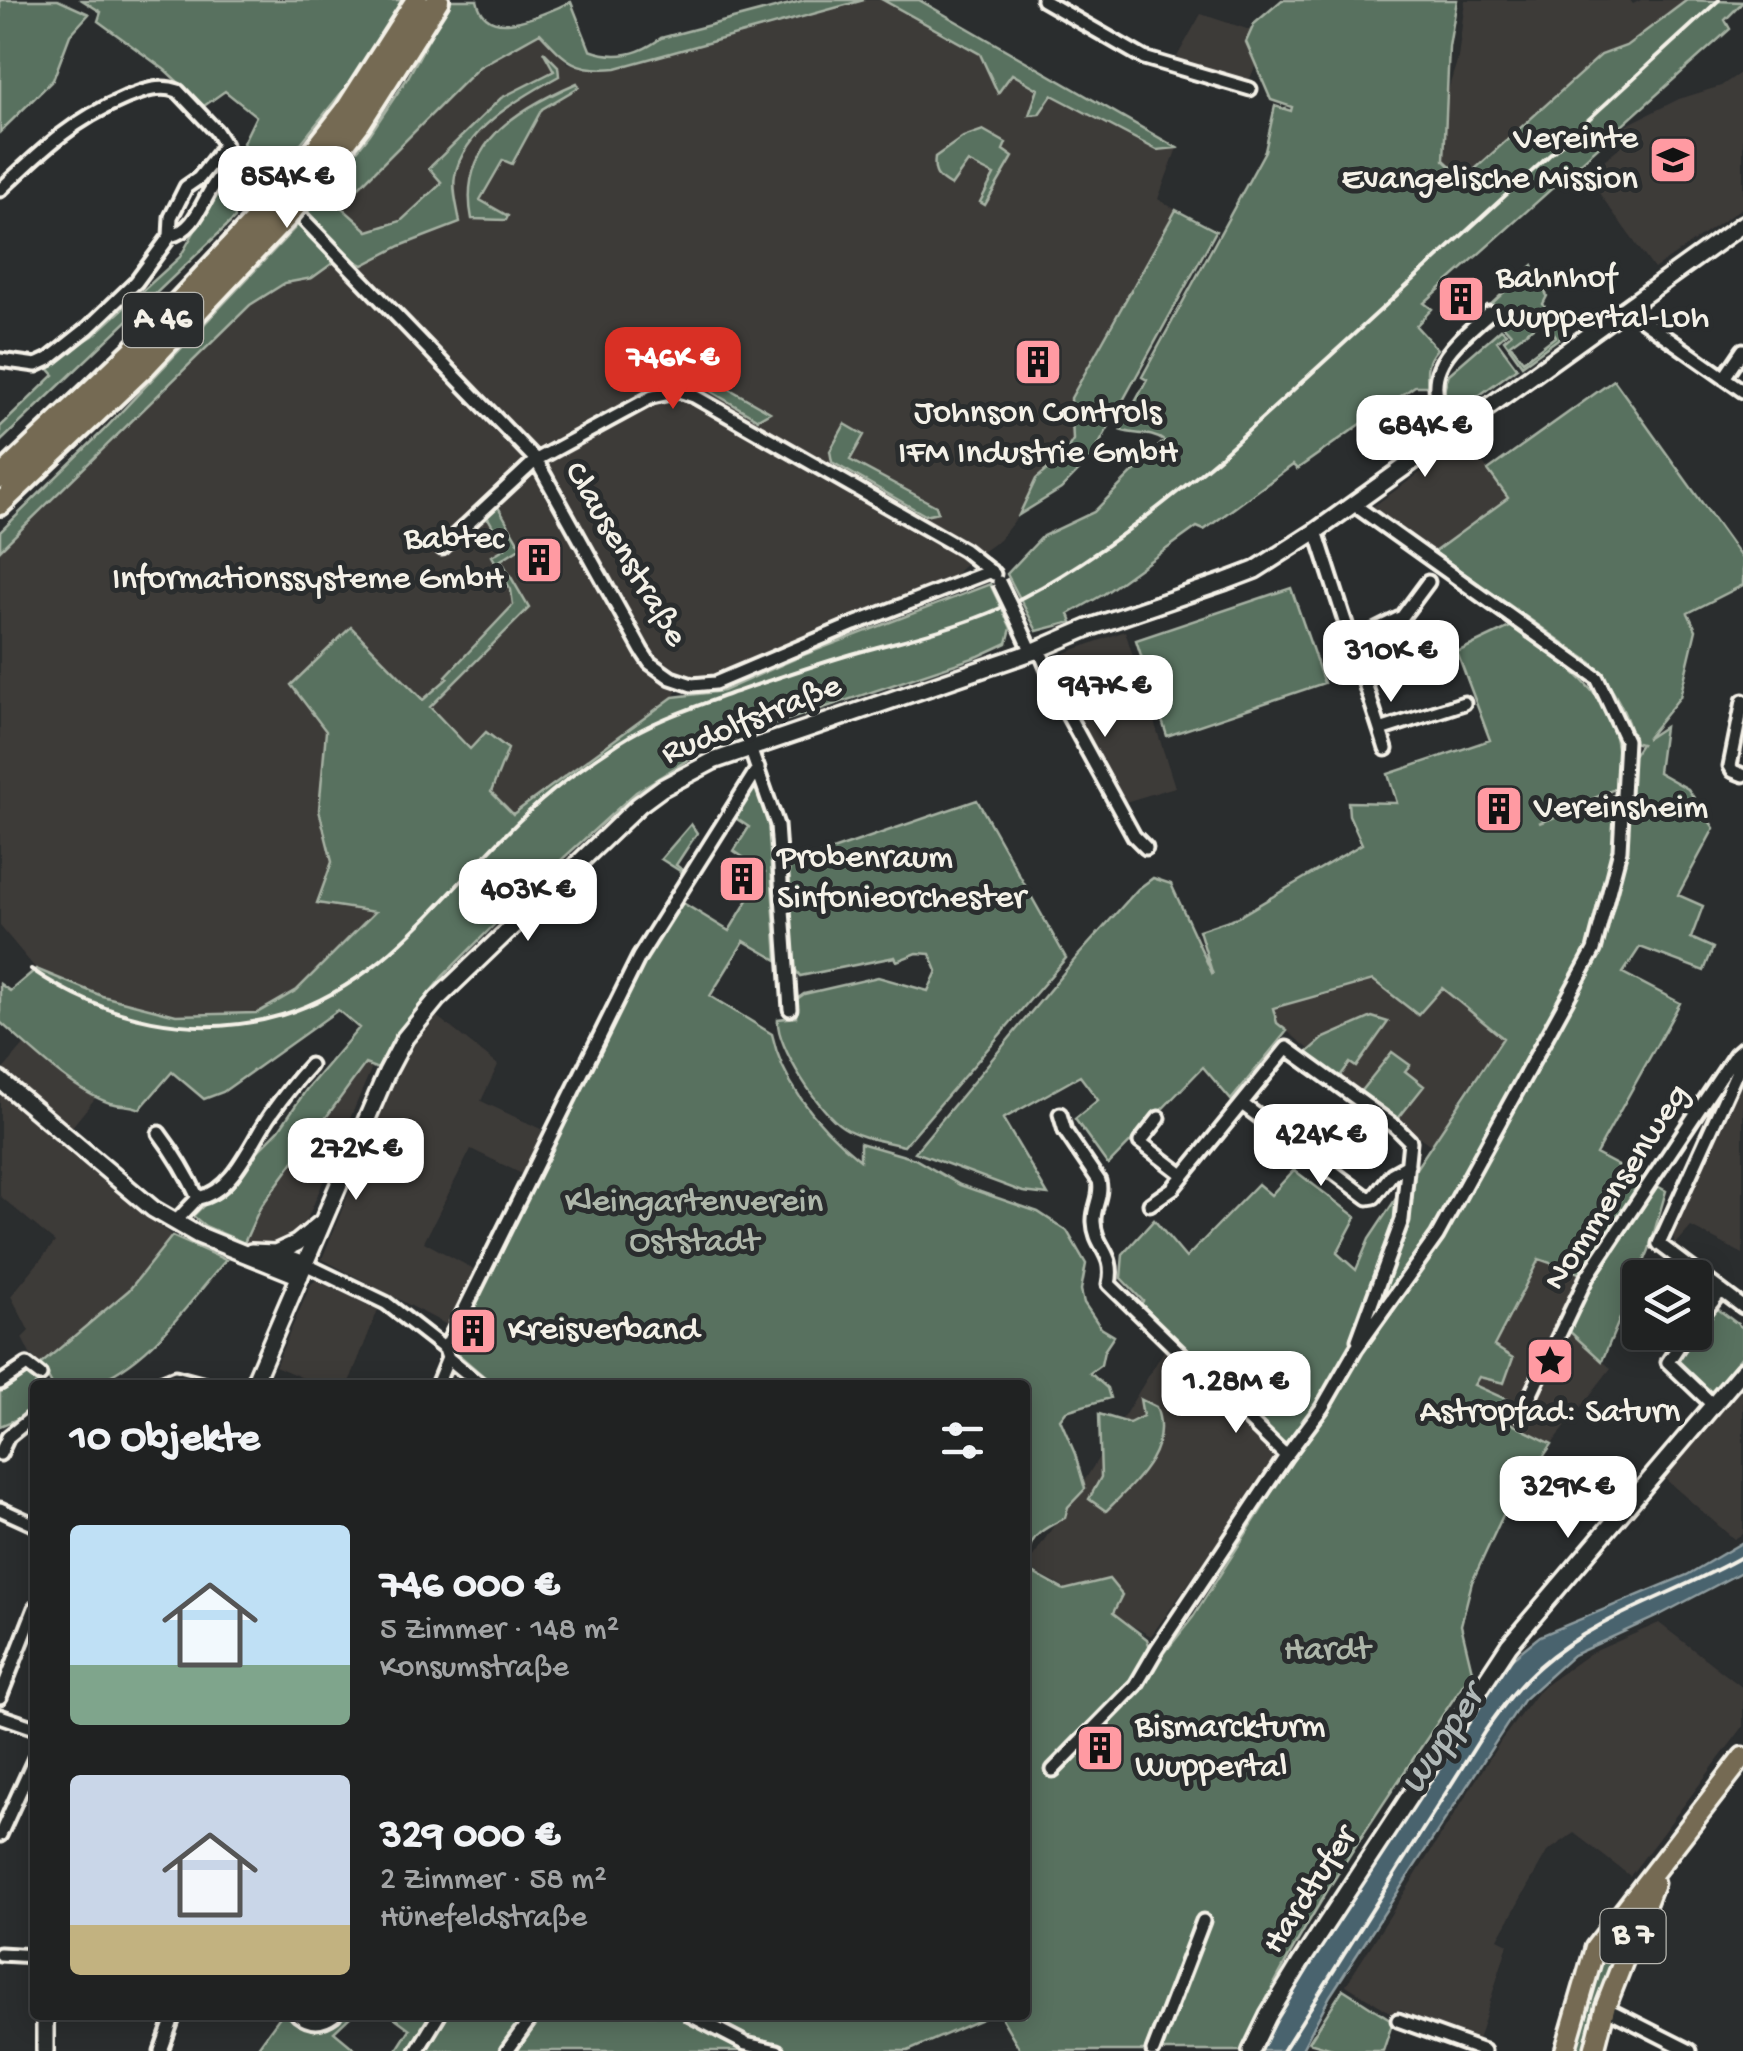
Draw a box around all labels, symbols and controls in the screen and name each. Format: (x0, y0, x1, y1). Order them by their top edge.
place label: Vereinte Evangelische Mission (1341, 120, 1639, 201)
school or university icon: Vereinte Evangelische Mission (1647, 134, 1699, 186)
pin: 854K € (206, 146, 368, 231)
text: 854K € (240, 159, 334, 197)
place label: Bahnhof Wuppertal-Loh (1495, 259, 1709, 340)
building icon: Bahnhof Wuppertal-Loh (1435, 273, 1487, 325)
road number: A 46 (123, 293, 203, 347)
pin: 746K € (592, 327, 754, 412)
building icon: Johnson Controls IFM Industrie GmbH (1012, 336, 1064, 388)
text: 746K € (627, 340, 719, 378)
place label: Johnson Controls IFM Industrie GmbH (898, 394, 1179, 475)
pin: 684K € (1344, 395, 1506, 480)
text: 684K € (1378, 408, 1472, 446)
street label: Clausenstraße (553, 455, 696, 656)
place label: Babtec Informationssysteme GmbH (112, 520, 505, 601)
building icon: Babtec Informationssysteme GmbH (513, 534, 565, 586)
pin: 310K € (1310, 620, 1472, 705)
text: 310K € (1345, 633, 1437, 671)
pin: 947K € (1024, 655, 1186, 740)
street label: Rudolfstraße (656, 666, 849, 776)
text: 947K € (1059, 668, 1151, 706)
building icon: Vereinsheim (1473, 783, 1525, 835)
place label: Vereinsheim (1533, 789, 1709, 830)
place label: Probenraum Sinfonieorchester (776, 839, 1028, 920)
building icon: Probenraum Sinfonieorchester (716, 853, 768, 905)
pin: 403K € (447, 859, 609, 944)
text: 403K € (481, 872, 575, 910)
street label: Nommensenweg (1536, 1077, 1700, 1299)
pin: 424K € (1240, 1104, 1402, 1189)
text: 424K € (1276, 1117, 1366, 1155)
pin: 272K € (275, 1118, 437, 1203)
text: 272K € (310, 1131, 402, 1169)
park label: Kleingartenverein Oststadt (565, 1183, 823, 1264)
map controls (1622, 1260, 1712, 1350)
button: layers (1622, 1260, 1712, 1350)
building icon: Kreisverband (447, 1305, 499, 1357)
place label: Kreisverband (508, 1311, 702, 1352)
place icon: Astropfad: Saturn (1524, 1335, 1576, 1387)
pin: 1.28M € (1144, 1351, 1328, 1436)
text: 1.28M € (1183, 1364, 1289, 1402)
place label: Astropfad: Saturn (1420, 1393, 1681, 1434)
icon: filters (935, 1413, 990, 1468)
text: 10 Objekte (70, 1416, 260, 1465)
pin: 329K € (1487, 1456, 1649, 1541)
text: 329K € (1522, 1469, 1614, 1507)
text: 746 000 € (380, 1563, 559, 1612)
icon: home (150, 1565, 270, 1685)
text: 5 Zimmer · 148 m² (380, 1612, 619, 1650)
park label: Hardt (1284, 1631, 1373, 1672)
text: Konsumstraße (380, 1650, 569, 1688)
water label: Wupper (1393, 1672, 1499, 1804)
place label: Bismarckturm Wuppertal (1134, 1708, 1326, 1789)
building icon: Bismarckturm Wuppertal (1074, 1722, 1126, 1774)
text: 329 000 € (380, 1813, 560, 1862)
icon: home (150, 1815, 270, 1935)
street label: Hardtufer (1255, 1817, 1369, 1963)
text: 2 Zimmer · 58 m² (380, 1862, 607, 1900)
text: Hünefeldstraße (380, 1900, 587, 1938)
road number: B 7 (1600, 1909, 1666, 1963)

